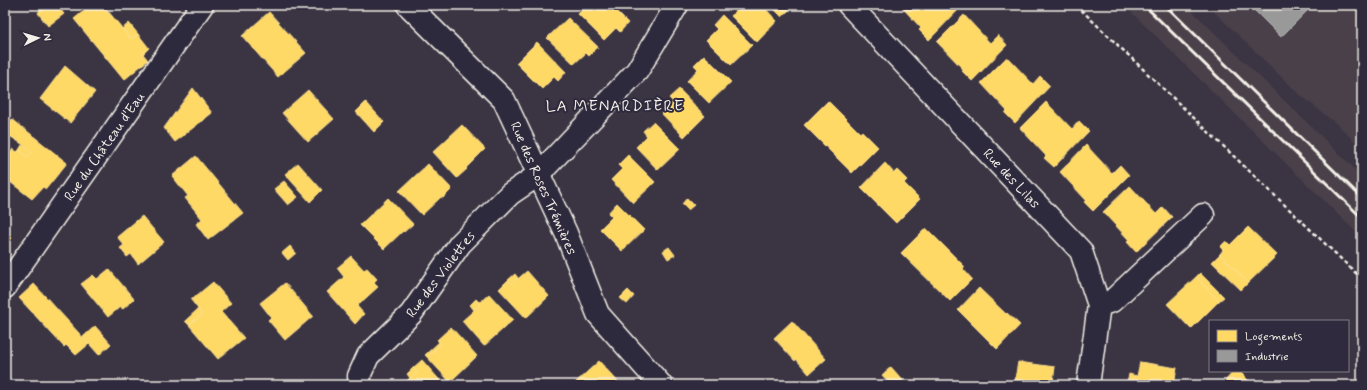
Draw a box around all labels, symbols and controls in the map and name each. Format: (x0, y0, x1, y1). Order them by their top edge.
north arrow (18, 18, 58, 58)
text: N (40, 33, 54, 41)
street label: Rue du Château d'Eau (60, 88, 149, 205)
district label: LA MENARDIÈRE (546, 96, 684, 117)
street label: Rue des Roses Trémières (506, 119, 581, 258)
street label: Rue des Lilas (979, 145, 1044, 213)
street label: Rue des Violettes (402, 228, 479, 322)
legend (1209, 320, 1349, 372)
text: Logements (1245, 329, 1302, 346)
text: Industrie (1245, 349, 1289, 365)

